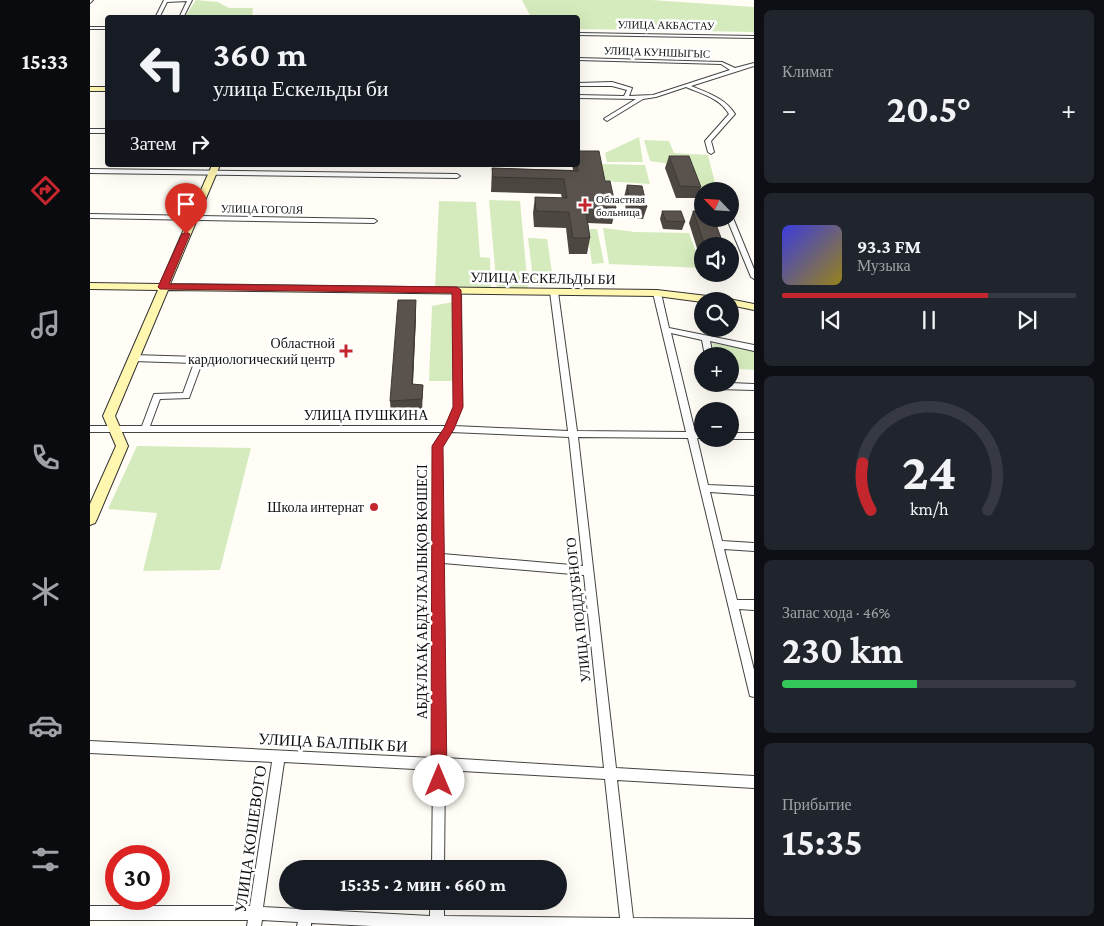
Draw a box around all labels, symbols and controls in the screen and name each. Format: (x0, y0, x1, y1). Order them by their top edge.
street label: УЛИЦА АКБАСТАУ (617, 18, 715, 32)
icon: left (130, 35, 195, 100)
text: 360 m (213, 35, 307, 74)
street label: УЛИЦА КУНШЫГЫС (603, 44, 711, 60)
text: 15:33 (22, 49, 68, 74)
text: Климат (782, 63, 833, 80)
text: улица Ескельды би (213, 76, 389, 101)
text: 20.5° (887, 88, 971, 130)
text: − (782, 94, 797, 125)
text: + (1061, 94, 1076, 125)
icon: right (186, 130, 214, 158)
text: Затем (130, 133, 176, 154)
icon: directions (28, 173, 63, 208)
north arrow (694, 182, 739, 228)
map controls (694, 182, 739, 447)
pin (165, 183, 207, 234)
icon: arrive (172, 190, 200, 218)
place label: Областная больница (596, 193, 645, 218)
marker: Областная больница (578, 198, 592, 212)
street label: УЛИЦА ГОГОЛЯ (221, 202, 304, 216)
text: 93.3 FM (857, 236, 921, 257)
button: sound (694, 237, 739, 282)
text: Музыка (857, 257, 911, 274)
street label: УЛИЦА ЕСКЕЛЬДЫ БИ (470, 269, 616, 287)
button: search (694, 292, 739, 337)
icon: previous (817, 306, 845, 334)
icon: pause (915, 306, 943, 334)
icon: next (1013, 306, 1041, 334)
icon: music (28, 307, 63, 342)
place label: Областной кардиологический центр (188, 335, 336, 367)
marker: Областной кардиологический центр (339, 344, 353, 358)
button: + (694, 347, 739, 392)
button: − (694, 402, 739, 447)
street label: УЛИЦА ПУШКИНА (304, 407, 429, 423)
icon: phone (28, 440, 63, 475)
text: 24 (902, 442, 956, 500)
street label: АБДҰЛХАҚ АБДҰЛХАЛЫҚОВ КӨШЕСІ (414, 464, 430, 720)
place label: Школа интернат (267, 499, 364, 515)
text: km/h (910, 499, 949, 519)
marker: Школа интернат (368, 501, 380, 513)
street label: УЛИЦА ПОДДУБНОГО (562, 537, 594, 683)
icon: climate (28, 574, 63, 609)
text: Запас хода · 46% (782, 604, 890, 621)
text: 230 km (782, 629, 903, 671)
icon: car (28, 708, 63, 743)
street label: УЛИЦА БАЛПЫК БИ (258, 730, 408, 756)
position arrow (412, 754, 464, 806)
street label: УЛИЦА КОШЕВОГО (232, 764, 270, 914)
text: Прибытие (782, 796, 852, 813)
text: 15:35 (782, 821, 863, 863)
icon: filters (28, 842, 63, 877)
speed limit sign: 30 (105, 845, 170, 910)
text: 15:35 · 2 мин · 660 m (340, 874, 506, 895)

